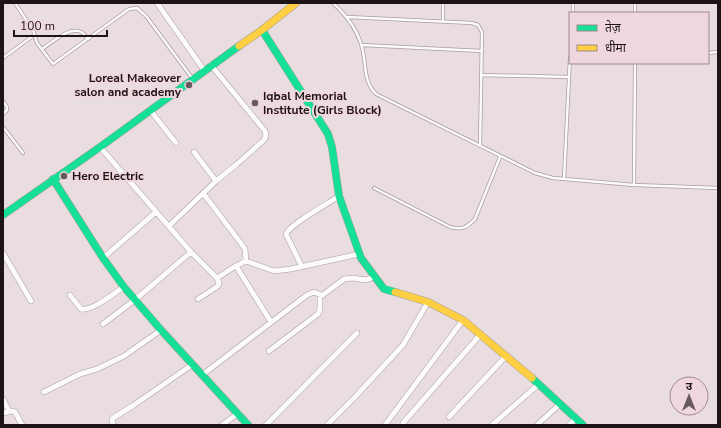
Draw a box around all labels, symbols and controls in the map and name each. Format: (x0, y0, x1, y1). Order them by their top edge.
scale bar (14, 12, 107, 38)
legend (569, 12, 709, 64)
text: 100 m (20, 18, 55, 34)
text: तेज़ (605, 20, 622, 36)
text: धीमा (605, 40, 627, 56)
place label: Loreal Makeover salon and academy (74, 70, 182, 100)
marker: Loreal Makeover salon and academy (184, 80, 194, 90)
place label: Iqbal Memorial Institute (Girls Block) (263, 88, 382, 118)
marker: Iqbal Memorial Institute (Girls Block) (250, 98, 260, 108)
place label: Hero Electric (72, 168, 144, 184)
marker: Hero Electric (59, 171, 69, 181)
north arrow (669, 376, 709, 416)
text: उ (686, 379, 693, 394)

